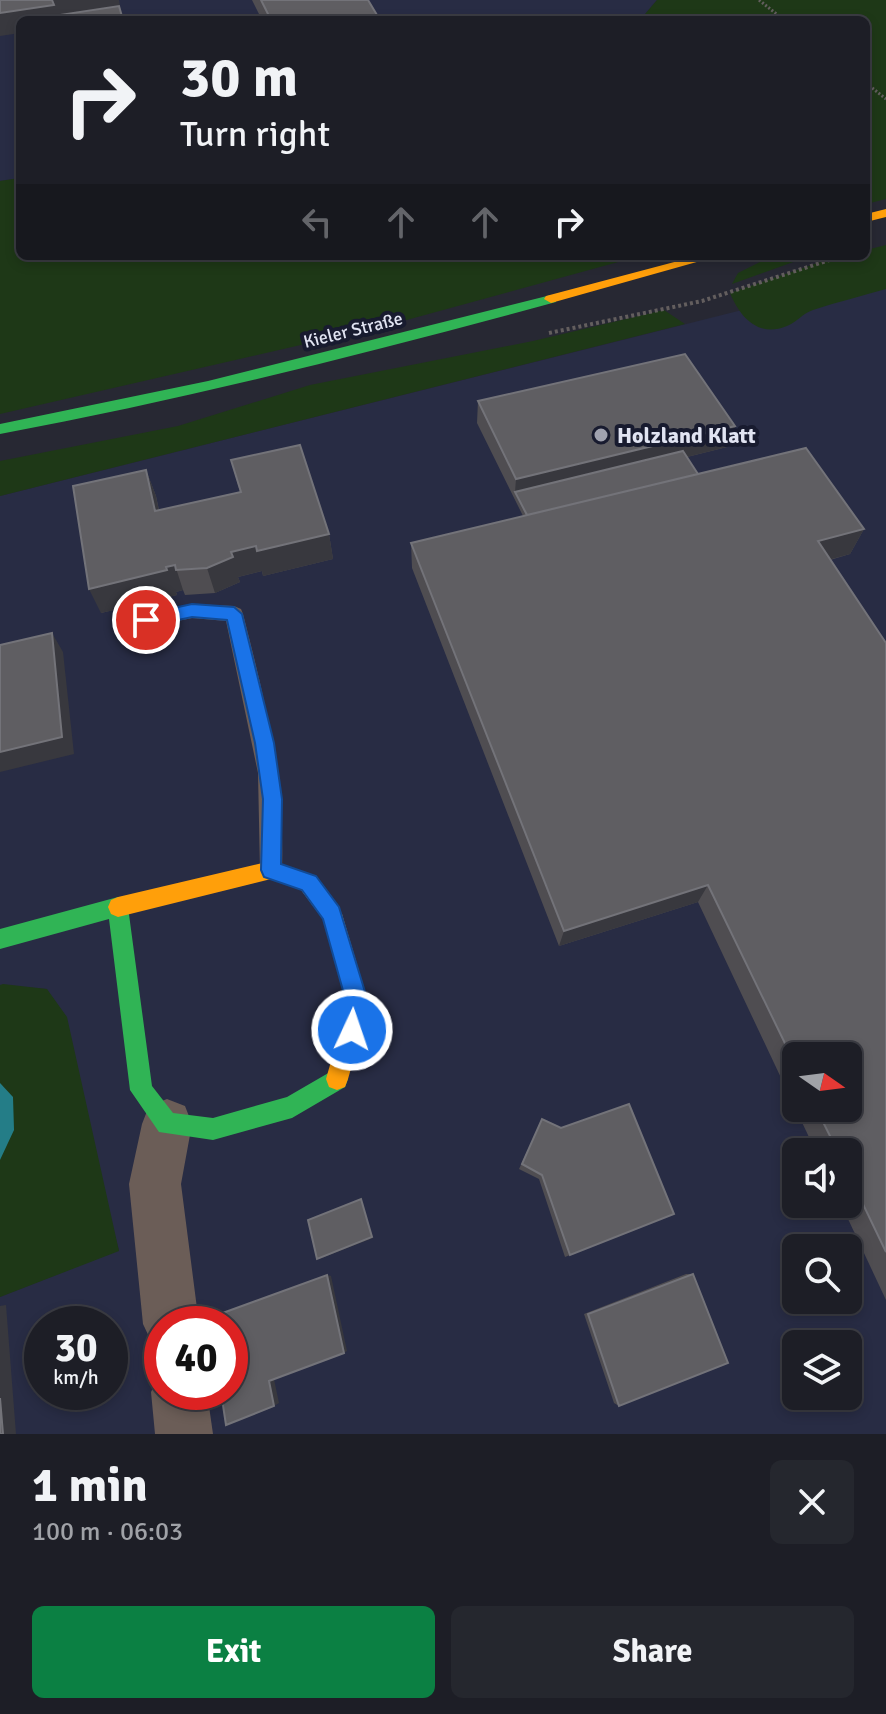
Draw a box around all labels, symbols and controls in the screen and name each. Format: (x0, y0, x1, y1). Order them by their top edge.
text: 30 m (180, 43, 298, 112)
icon: right (48, 48, 152, 152)
text: Turn right (180, 112, 330, 157)
icon: left (295, 200, 339, 244)
icon: ahead (379, 200, 423, 244)
icon: ahead (463, 200, 507, 244)
icon: right (547, 200, 591, 244)
street label: Kieler Straße (301, 307, 405, 353)
place label: Holzland Klatt (617, 422, 756, 449)
marker: Holzland Klatt (592, 426, 610, 444)
pin (112, 586, 180, 654)
icon: arrive (124, 598, 168, 642)
position arrow (310, 988, 394, 1072)
north arrow (782, 1042, 862, 1122)
map controls (782, 1042, 862, 1410)
button: sound (782, 1138, 862, 1218)
button: search (782, 1234, 862, 1314)
speed limit sign: 40 (144, 1306, 248, 1410)
text: 30 (54, 1323, 98, 1373)
button: layers (782, 1330, 862, 1410)
text: km/h (53, 1365, 99, 1390)
text: 1 min (32, 1456, 148, 1515)
button: close (770, 1460, 854, 1544)
text: 100 m · 06:03 (32, 1516, 183, 1548)
button: Exit (32, 1606, 435, 1698)
button: Share (451, 1606, 854, 1698)

